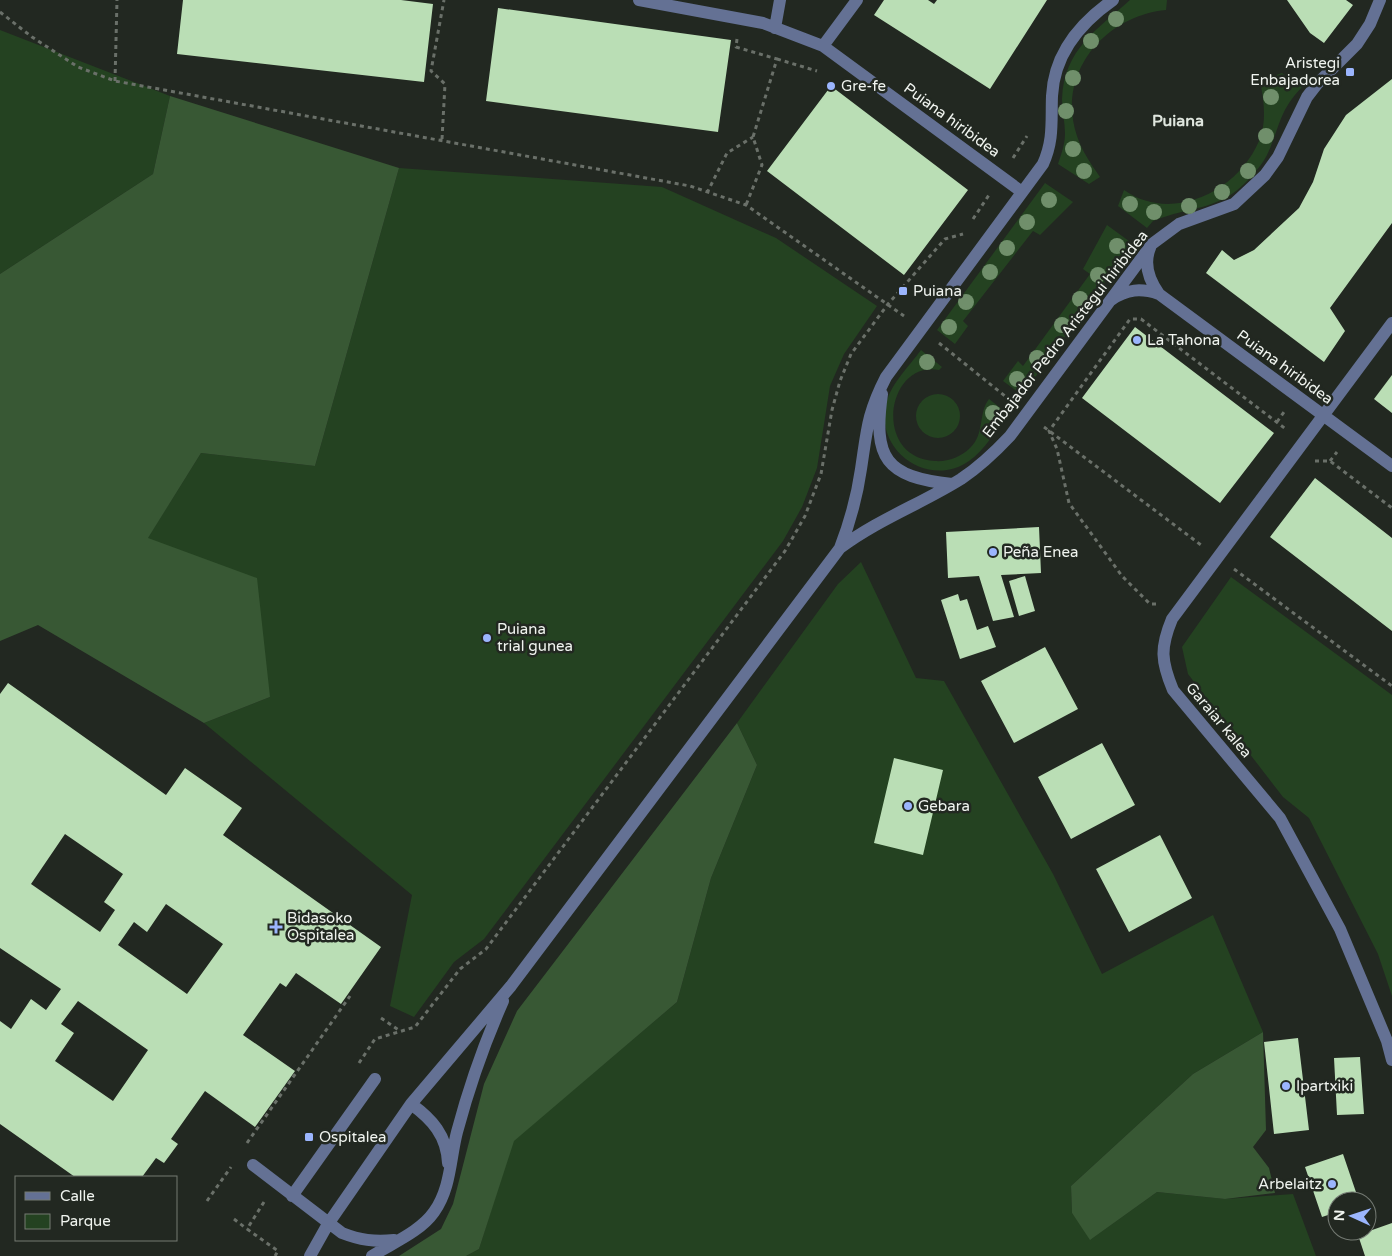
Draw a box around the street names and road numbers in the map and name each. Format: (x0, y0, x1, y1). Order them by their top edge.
street label: Puiana hiribidea (900, 79, 1004, 161)
street label: Embajador Pedro Aristegui hiribidea (978, 227, 1152, 441)
street label: Puiana hiribidea (1233, 326, 1337, 408)
street label: Garaiar kalea (1182, 679, 1256, 761)

